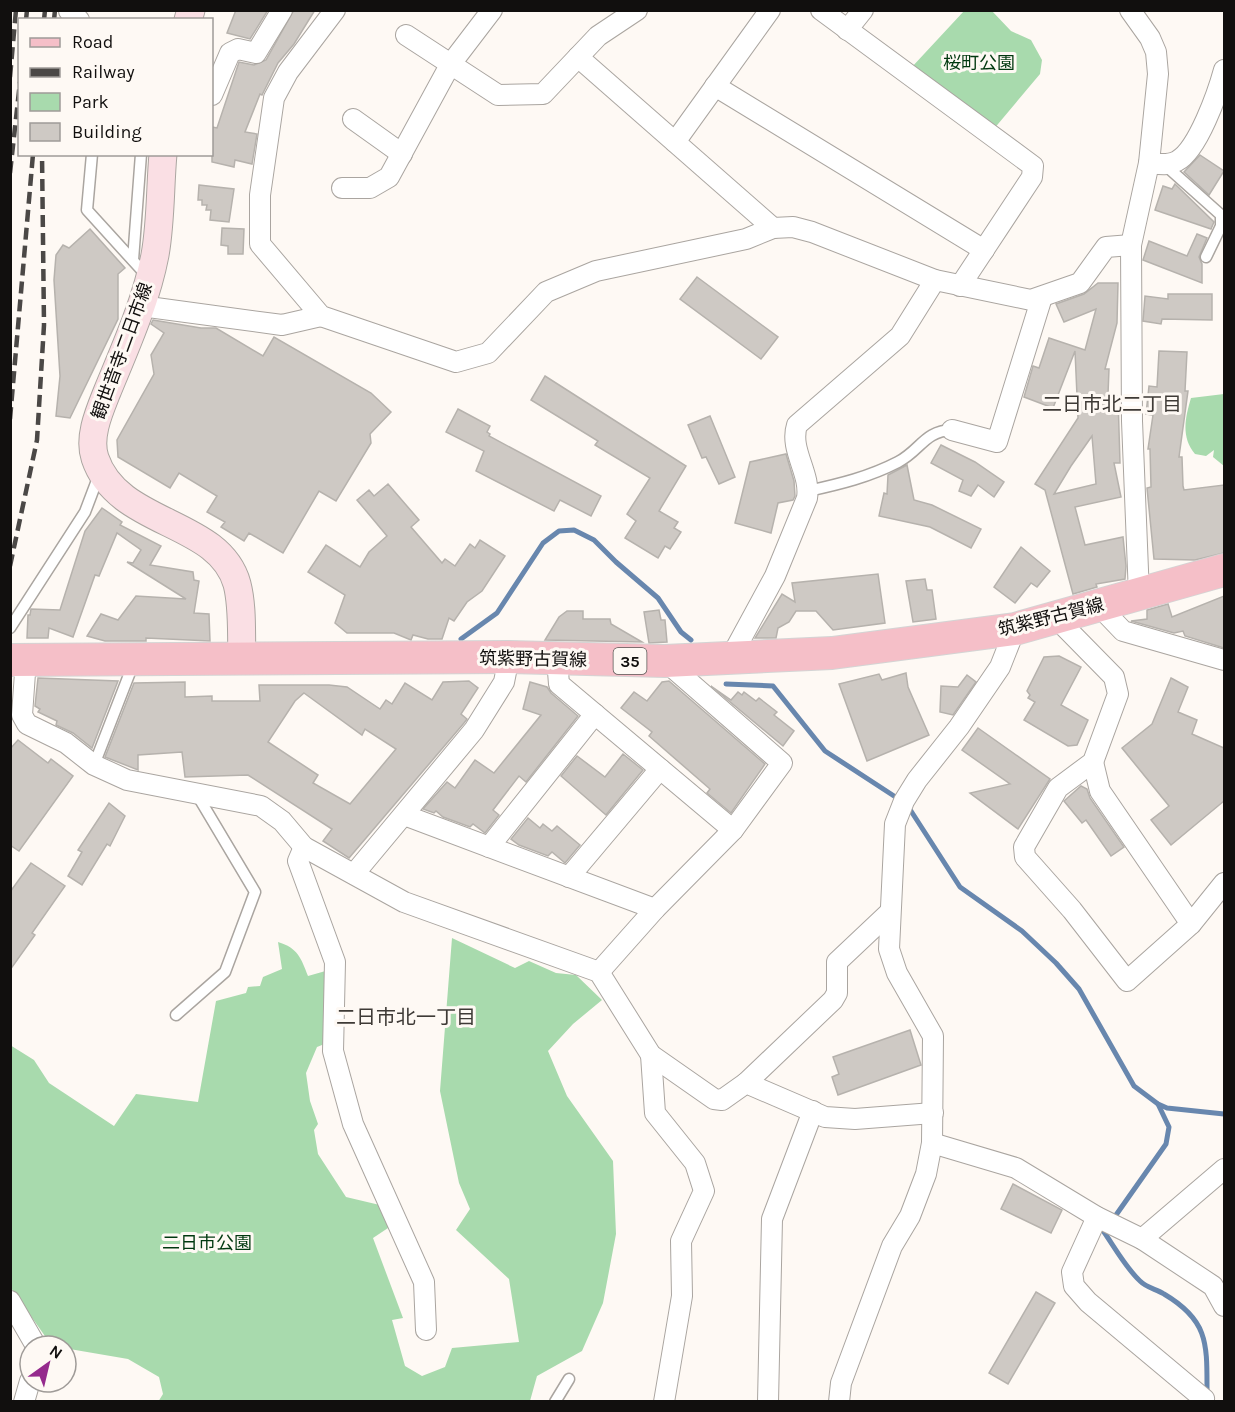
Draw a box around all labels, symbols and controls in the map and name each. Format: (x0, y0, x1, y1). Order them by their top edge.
legend (18, 18, 213, 156)
text: Road (72, 31, 113, 53)
park label: 桜町公園 (943, 52, 1015, 74)
text: Railway (72, 61, 135, 83)
text: Park (72, 91, 109, 113)
text: Building (72, 121, 142, 143)
street label: 観世音寺二日市線 (87, 280, 157, 422)
district label: 二日市北二丁目 (1042, 393, 1182, 416)
street label: 筑紫野古賀線 (996, 593, 1106, 641)
street label: 筑紫野古賀線 (479, 647, 587, 671)
road number: 35 (614, 648, 646, 674)
district label: 二日市北一丁目 (336, 1006, 476, 1029)
park label: 二日市公園 (162, 1232, 252, 1254)
north arrow (18, 1334, 78, 1394)
text: N (46, 1341, 66, 1363)

